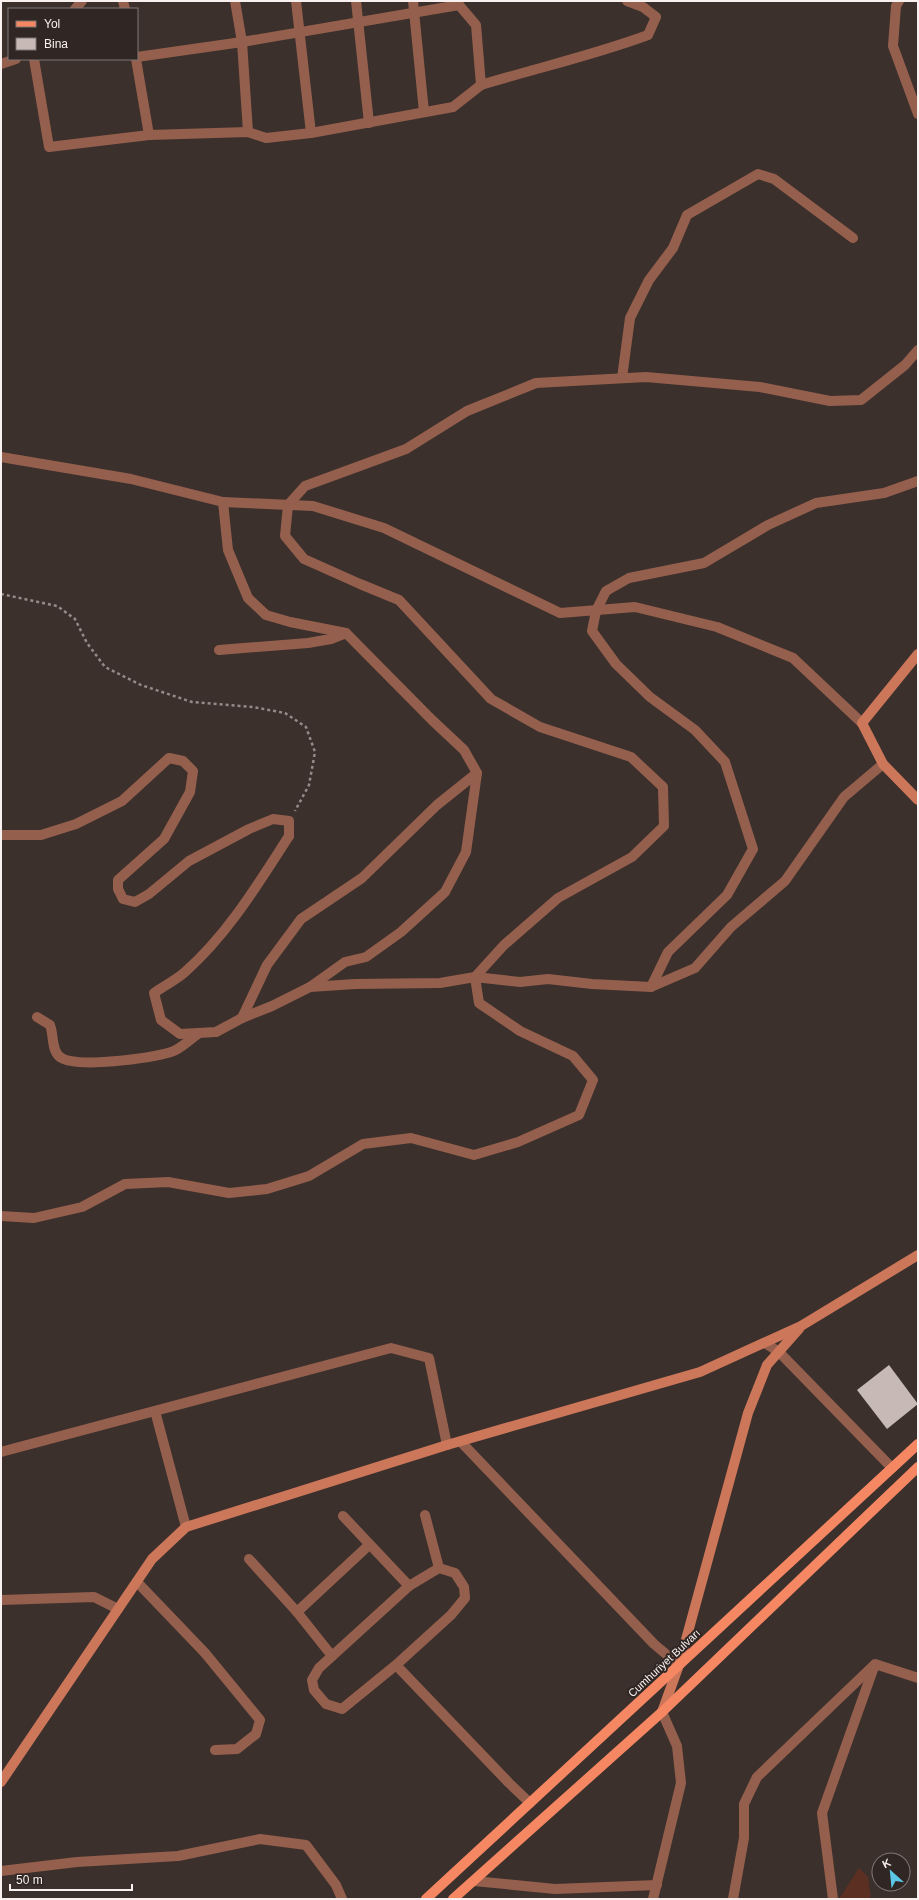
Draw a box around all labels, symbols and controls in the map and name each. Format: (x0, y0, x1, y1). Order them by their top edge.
legend (8, 8, 138, 60)
text: Yol (44, 17, 60, 31)
text: Bina (44, 37, 68, 51)
street label: Cumhuriyet Bulvarı (626, 1627, 702, 1699)
north arrow (871, 1852, 911, 1892)
text: K (880, 1856, 893, 1870)
scale bar (10, 1866, 132, 1892)
text: 50 m (16, 1873, 43, 1887)

